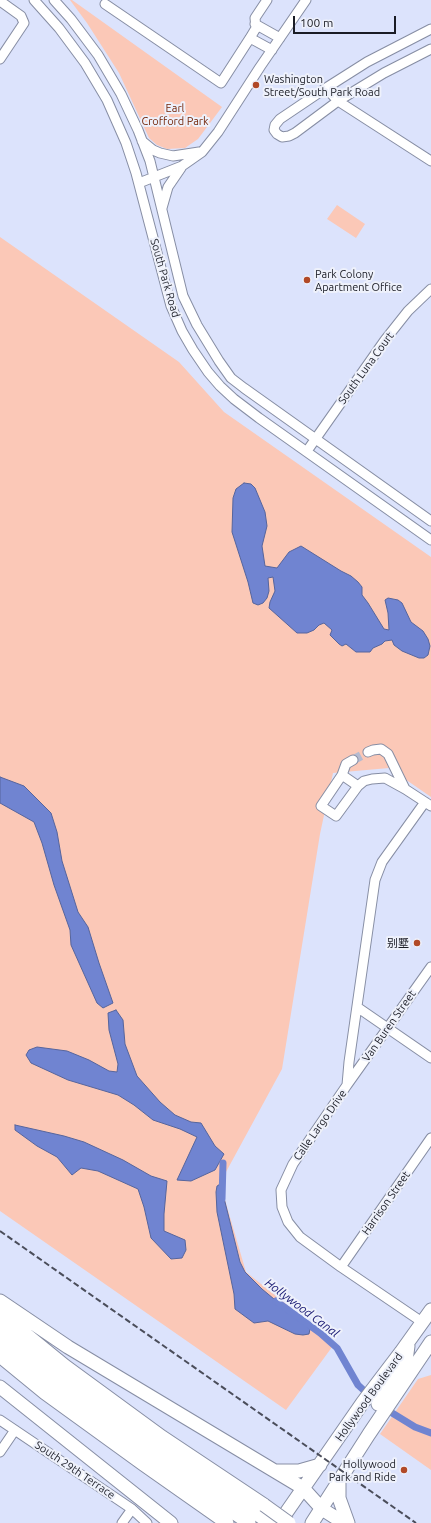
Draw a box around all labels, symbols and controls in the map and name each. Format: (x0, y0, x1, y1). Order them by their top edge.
scale bar (295, 8, 398, 34)
text: 100 m (300, 16, 333, 29)
place label: Washington Street/South Park Road (264, 72, 380, 98)
marker: Washington Street/South Park Road (251, 80, 261, 90)
park label: Earl Crofford Park (141, 101, 209, 127)
street label: South Park Road (147, 237, 183, 319)
place label: Park Colony Apartment Office (315, 267, 402, 293)
marker: Park Colony Apartment Office (302, 275, 312, 285)
street label: South Luna Court (335, 329, 397, 407)
place label: 别墅 (387, 936, 409, 950)
marker: 别墅 (412, 938, 422, 948)
street label: Van Buren Street (359, 988, 419, 1064)
street label: Calle Largo Drive (291, 1087, 349, 1163)
street label: Harrison Street (359, 1168, 413, 1238)
water label: Hollywood Canal (262, 1275, 342, 1341)
street label: Hollywood Boulevard (333, 1350, 405, 1444)
street label: South 29th Terrace (32, 1438, 118, 1502)
place label: Hollywood Park and Ride (329, 1457, 396, 1483)
marker: Hollywood Park and Ride (399, 1465, 409, 1475)

